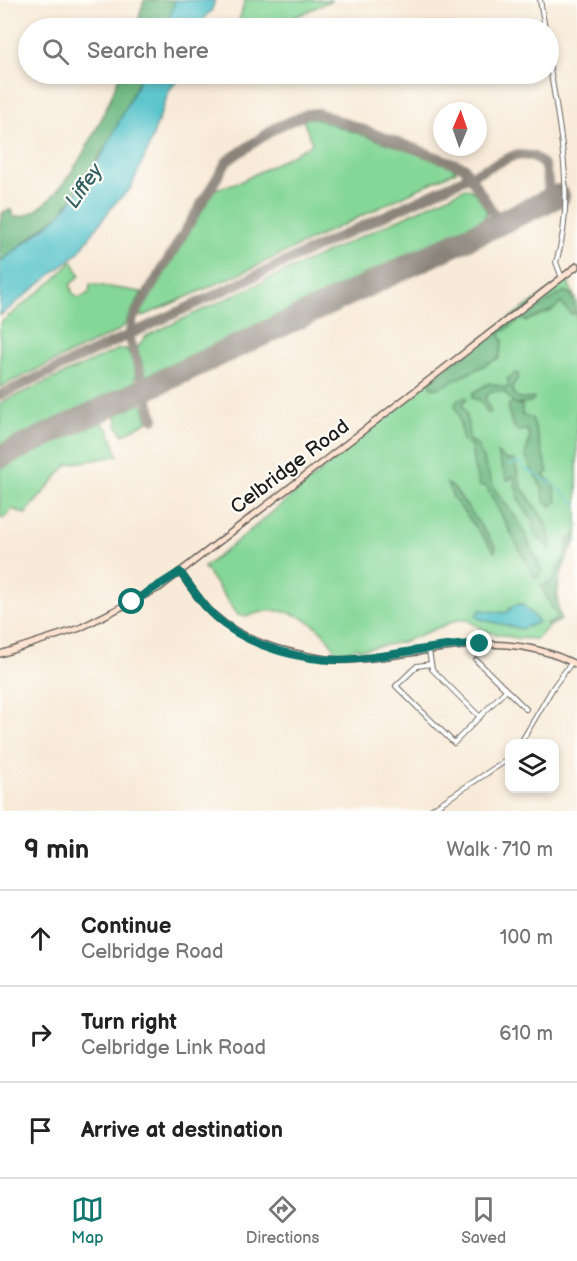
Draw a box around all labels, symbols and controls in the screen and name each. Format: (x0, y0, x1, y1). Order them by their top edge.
search box (18, 18, 559, 84)
icon: search (39, 35, 72, 68)
text: Search here (87, 38, 209, 65)
north arrow (433, 102, 487, 156)
water label: Liffey (60, 158, 109, 213)
street label: Celbridge Road (226, 415, 354, 519)
route start (118, 588, 144, 614)
route end (466, 630, 492, 656)
map controls (505, 739, 559, 793)
button: layers (505, 739, 559, 793)
text: 9 min (24, 835, 89, 866)
text: Walk · 710 m (447, 838, 553, 862)
text: Continue (81, 913, 171, 940)
icon: ahead (24, 922, 57, 955)
text: 100 m (500, 926, 553, 950)
text: Celbridge Road (81, 940, 223, 964)
text: Turn right (81, 1009, 177, 1036)
icon: right (24, 1018, 57, 1051)
text: 610 m (499, 1022, 553, 1046)
text: Celbridge Link Road (81, 1036, 266, 1060)
icon: arrive (24, 1114, 57, 1147)
text: Arrive at destination (81, 1117, 283, 1144)
tab: Map (71, 1193, 104, 1248)
tab: Directions (246, 1193, 319, 1248)
tab: Saved (461, 1193, 506, 1248)

